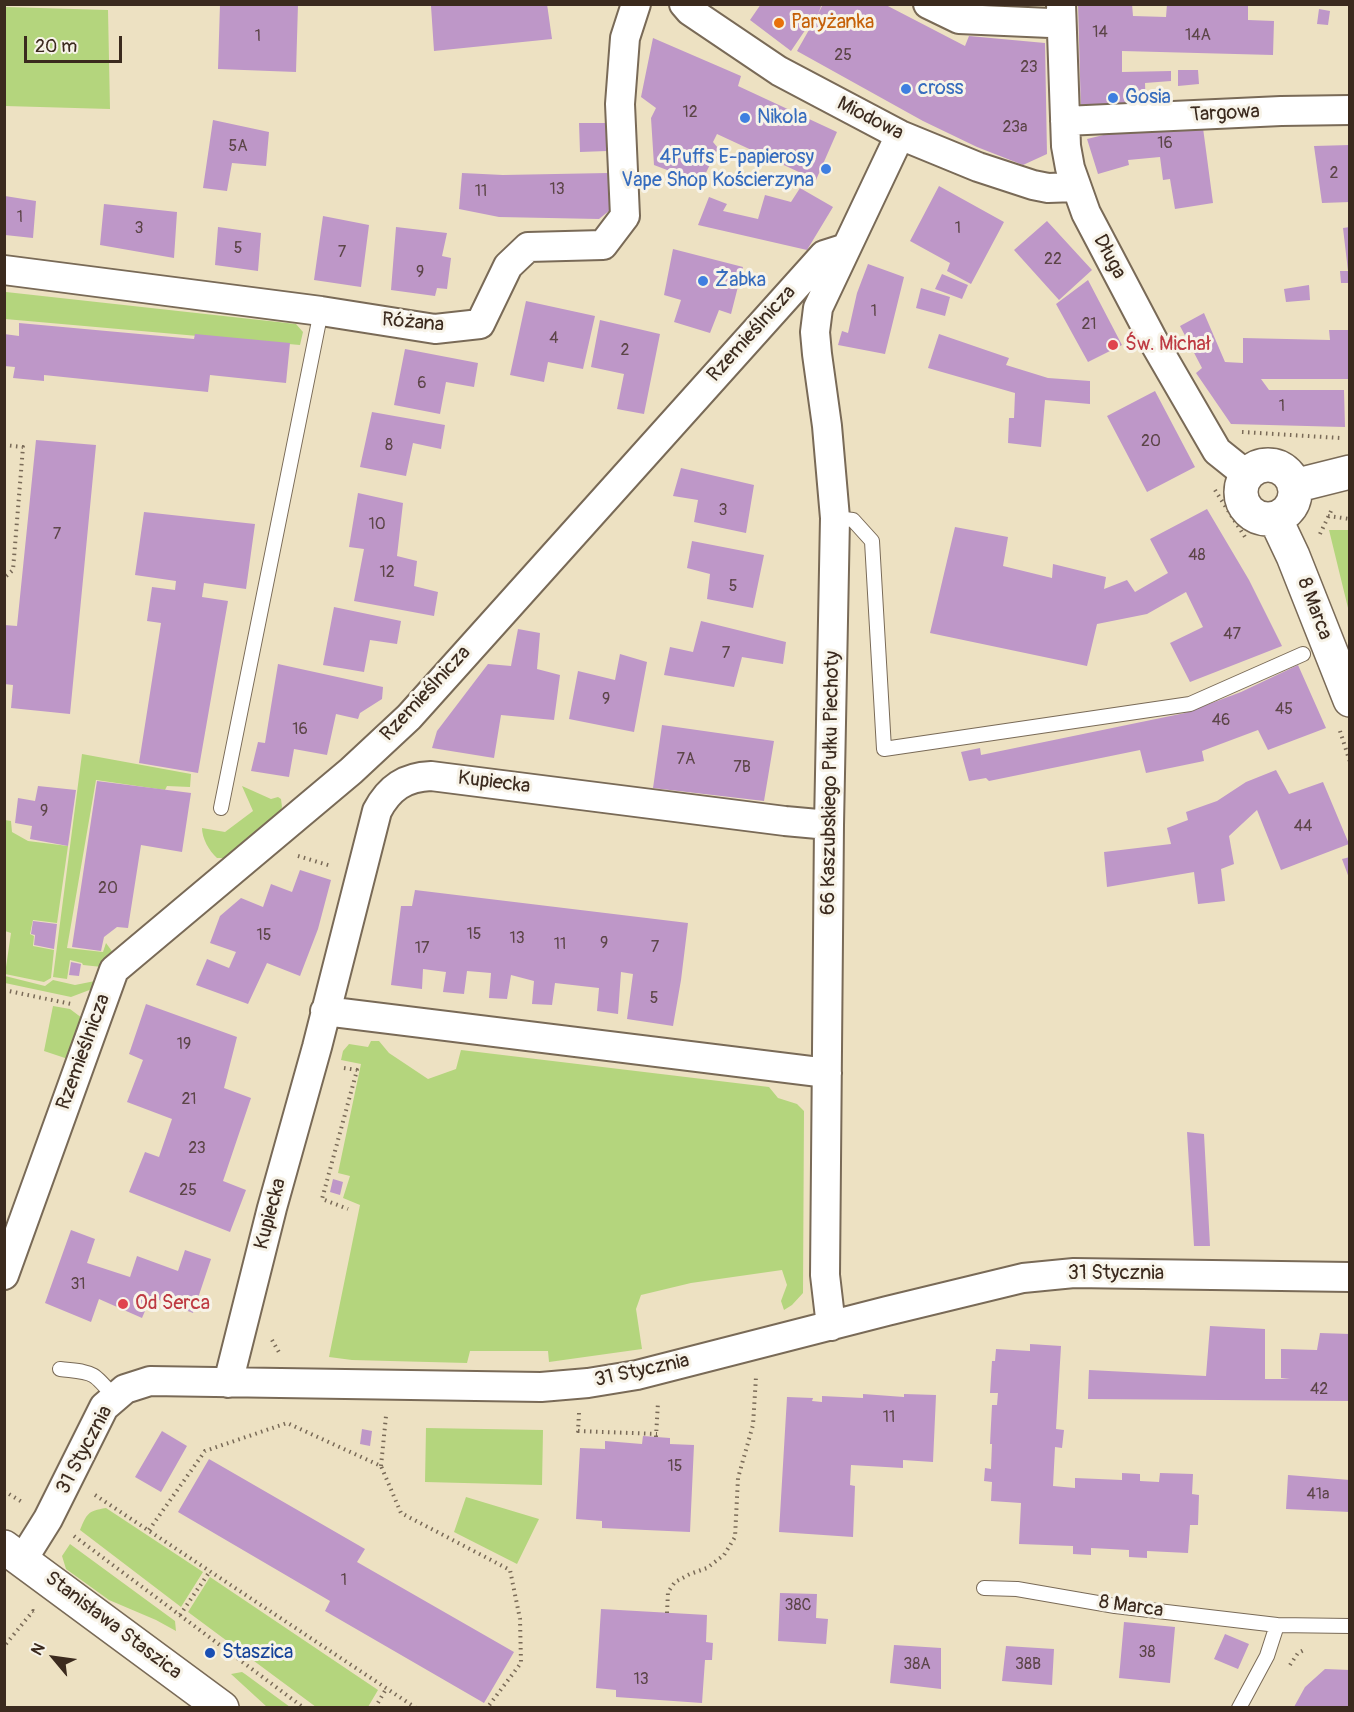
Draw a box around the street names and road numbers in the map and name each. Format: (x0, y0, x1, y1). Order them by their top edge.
street label: Miodowa (833, 92, 907, 146)
street label: Targowa (1190, 100, 1260, 128)
street label: Długa (1087, 231, 1131, 283)
street label: Rzemieślnicza (702, 281, 802, 387)
street label: Różana (381, 308, 445, 338)
street label: 8 Marca (1291, 574, 1337, 644)
street label: Rzemieślnicza (376, 641, 476, 747)
street label: 66 Kaszubskiego Pułku Piechoty (817, 651, 845, 915)
street label: Kupiecka (456, 767, 532, 799)
street label: Rzemieślnicza (52, 991, 116, 1113)
street label: Kupiecka (250, 1176, 292, 1252)
street label: 31 Stycznia (1068, 1262, 1164, 1286)
street label: 31 Stycznia (592, 1349, 692, 1393)
street label: 31 Stycznia (52, 1402, 118, 1498)
street label: Stanisława Staszica (40, 1567, 186, 1685)
street label: 8 Marca (1097, 1591, 1165, 1623)

